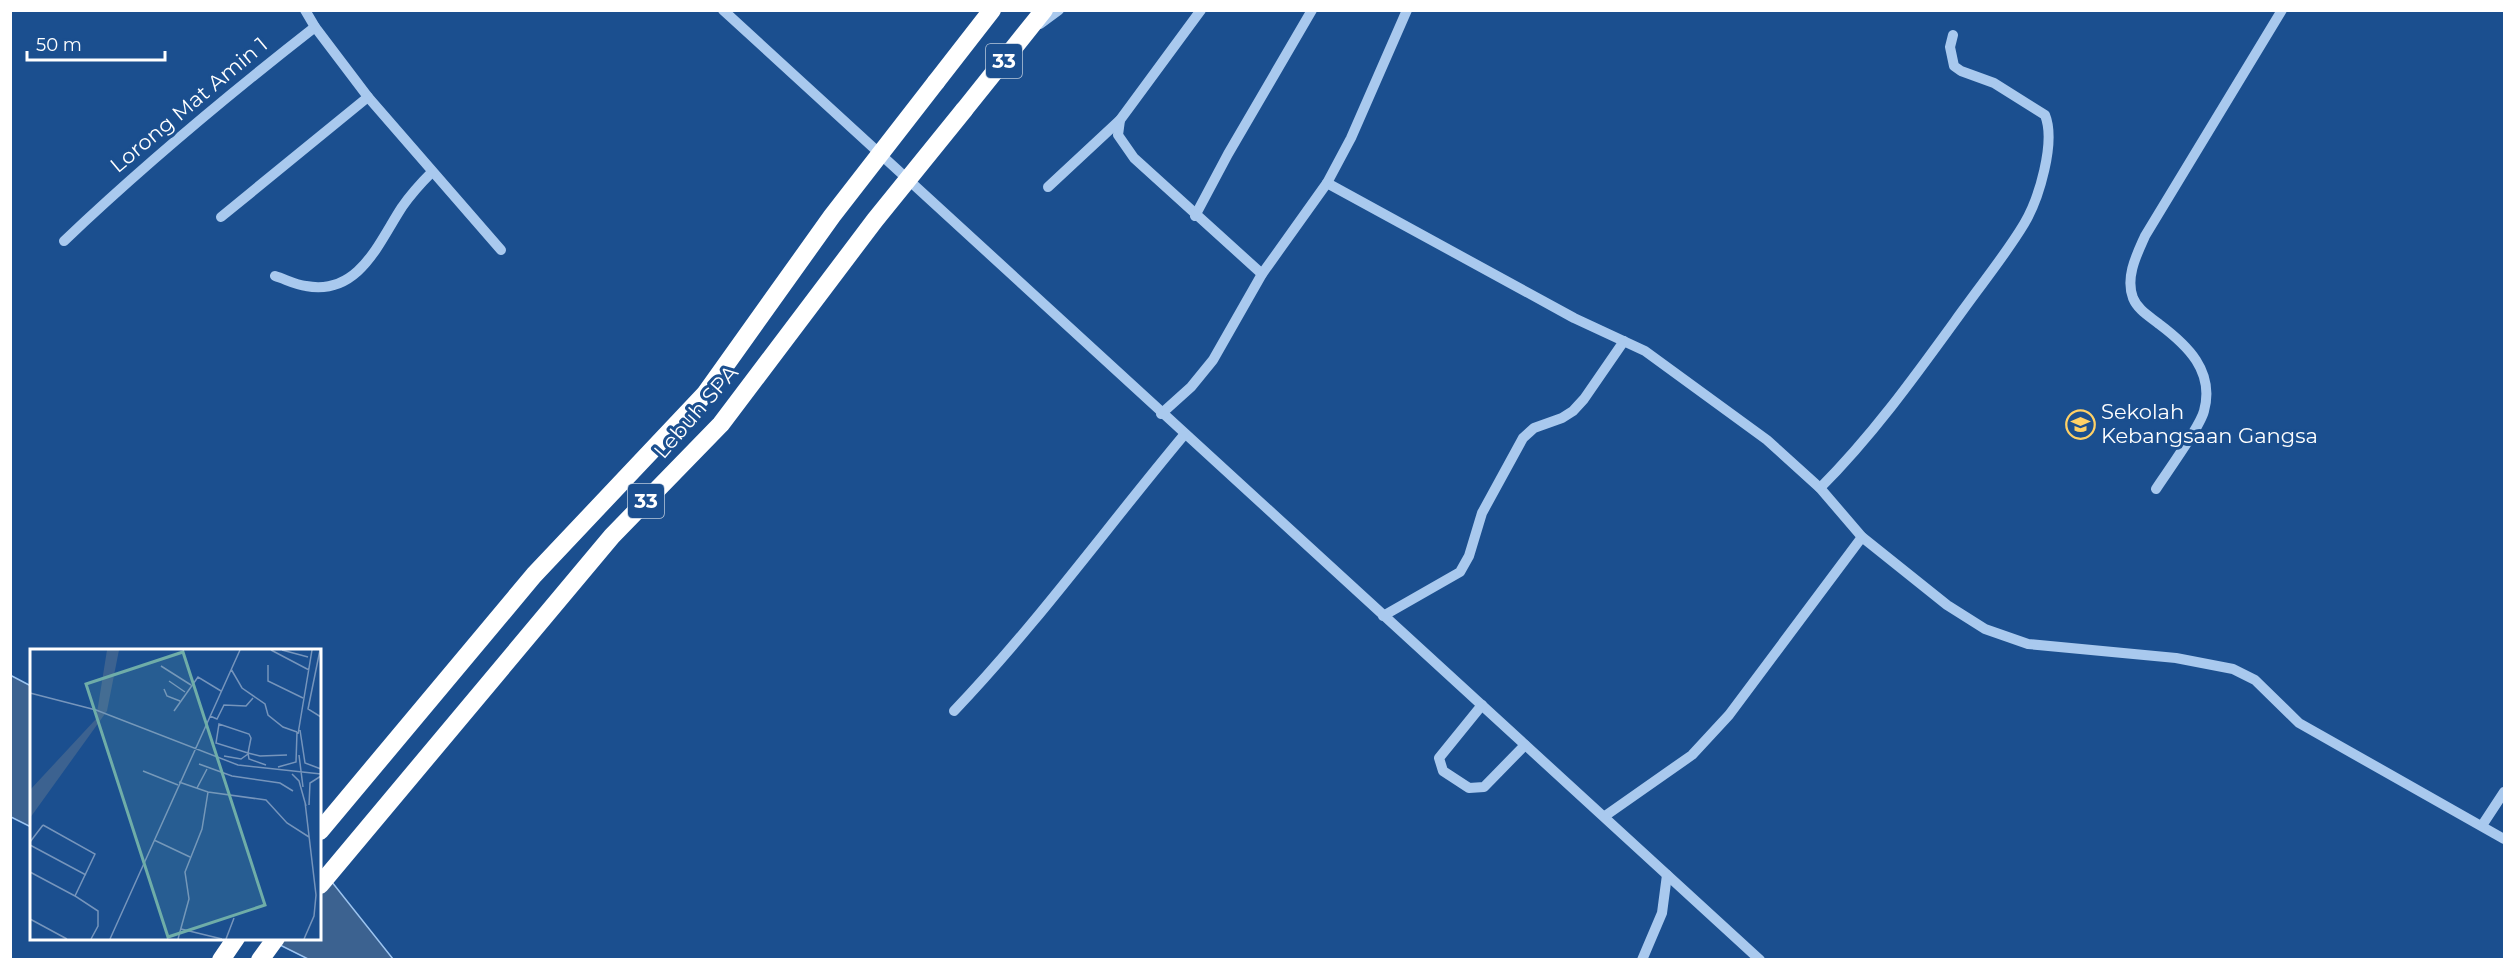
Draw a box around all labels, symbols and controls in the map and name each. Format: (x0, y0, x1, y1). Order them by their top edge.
scale bar (27, 24, 165, 62)
street label: Lorong Mat Amin 1 (105, 32, 272, 178)
text: 50 m (36, 34, 82, 56)
road number: 33 (986, 44, 1022, 78)
street label: Lebuh SPA (648, 359, 743, 463)
place label: Sekolah Kebangsaan Gangsa (2101, 399, 2318, 448)
school or university icon: Sekolah Kebangsaan Gangsa (2064, 408, 2096, 440)
road number: 33 (628, 484, 664, 518)
inset map (30, 649, 321, 940)

